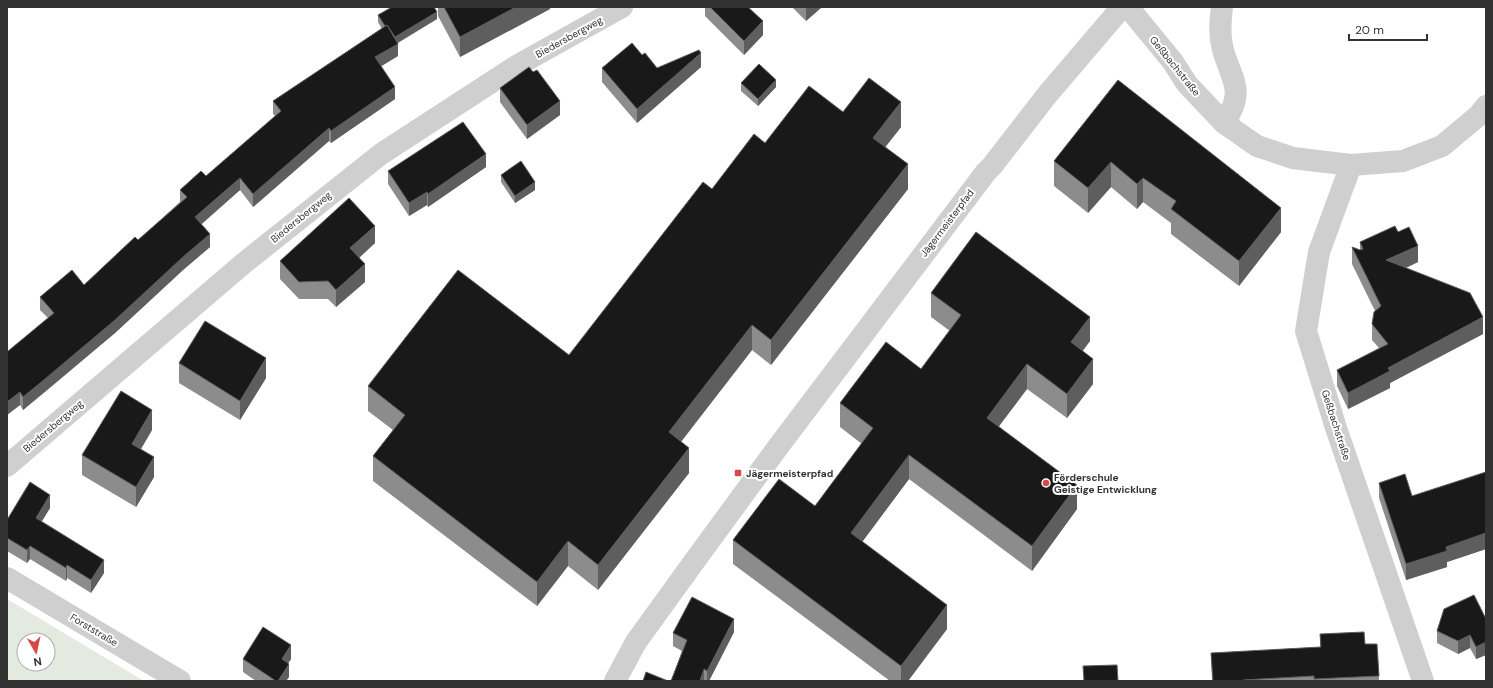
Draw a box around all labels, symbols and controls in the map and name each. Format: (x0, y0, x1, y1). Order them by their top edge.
street label: Biedersbergweg (533, 13, 605, 61)
scale bar (1349, 16, 1427, 42)
text: 20 m (1355, 22, 1384, 38)
street label: Geßbachstraße (1147, 34, 1203, 99)
street label: Jägermeisterpfad (917, 187, 977, 259)
street label: Biedersbergweg (268, 188, 334, 246)
street label: Geßbachstraße (1319, 388, 1354, 462)
street label: Biedersbergweg (20, 397, 86, 455)
place label: Jägermeisterpfad (746, 467, 833, 480)
marker: Jägermeisterpfad (733, 468, 743, 478)
place label: Förderschule Geistige Entwicklung (1054, 471, 1157, 496)
marker: Förderschule Geistige Entwicklung (1041, 478, 1051, 488)
street label: Forststraße (68, 611, 121, 650)
north arrow (16, 632, 56, 672)
text: N (33, 654, 43, 669)

